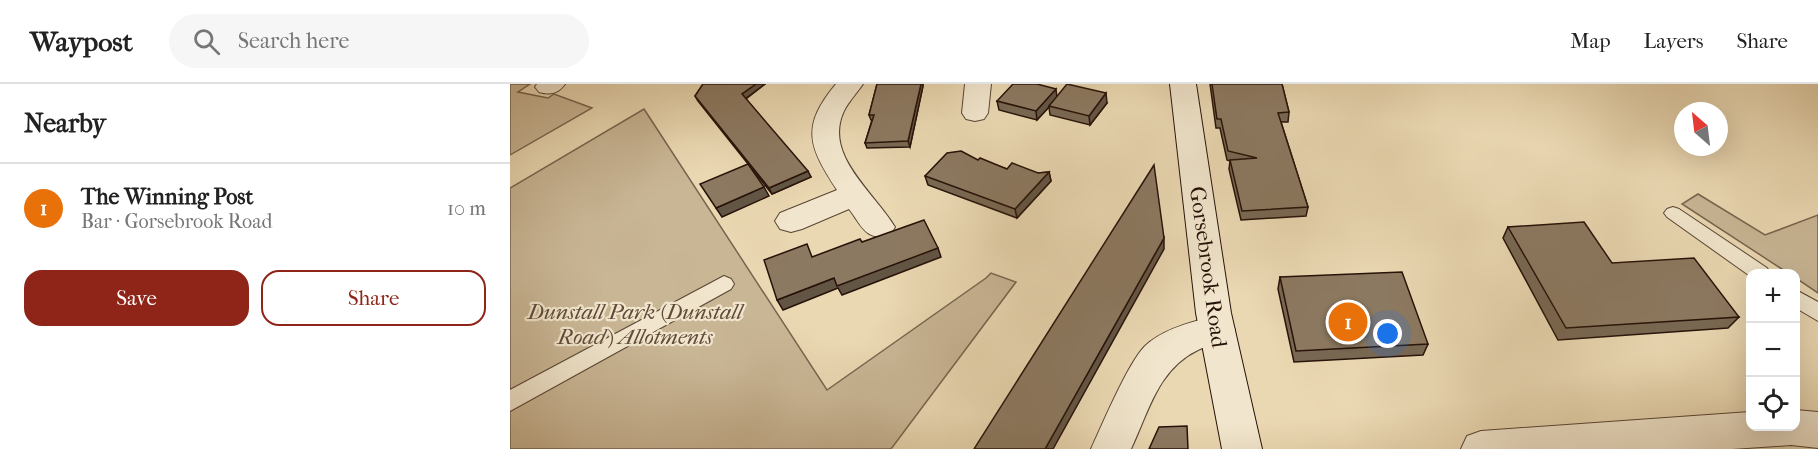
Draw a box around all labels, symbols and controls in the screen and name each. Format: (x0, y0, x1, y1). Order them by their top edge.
search box (169, 14, 589, 68)
text: Waypost (30, 25, 133, 58)
icon: search (190, 25, 223, 58)
text: Search here (238, 28, 349, 54)
text: Map (1570, 29, 1611, 53)
text: Layers (1644, 29, 1703, 53)
text: Share (1736, 29, 1788, 53)
north arrow (1674, 102, 1728, 156)
text: Nearby (24, 108, 106, 139)
text: The Winning Post (81, 184, 253, 210)
street label: Gorsebrook Road (1184, 185, 1232, 351)
text: 1 (40, 197, 47, 220)
text: 10 m (447, 197, 486, 220)
text: Bar · Gorsebrook Road (81, 210, 272, 233)
map controls (1746, 269, 1800, 431)
button: + (1746, 269, 1800, 323)
button: Save (24, 270, 249, 326)
button: Share (261, 270, 486, 326)
park label: Dunstall Park (Dunstall Road) Allotments (526, 299, 745, 350)
pin: 1 (1328, 300, 1368, 344)
your location (1373, 319, 1402, 348)
button: − (1746, 323, 1800, 377)
button: locate (1746, 377, 1800, 431)

